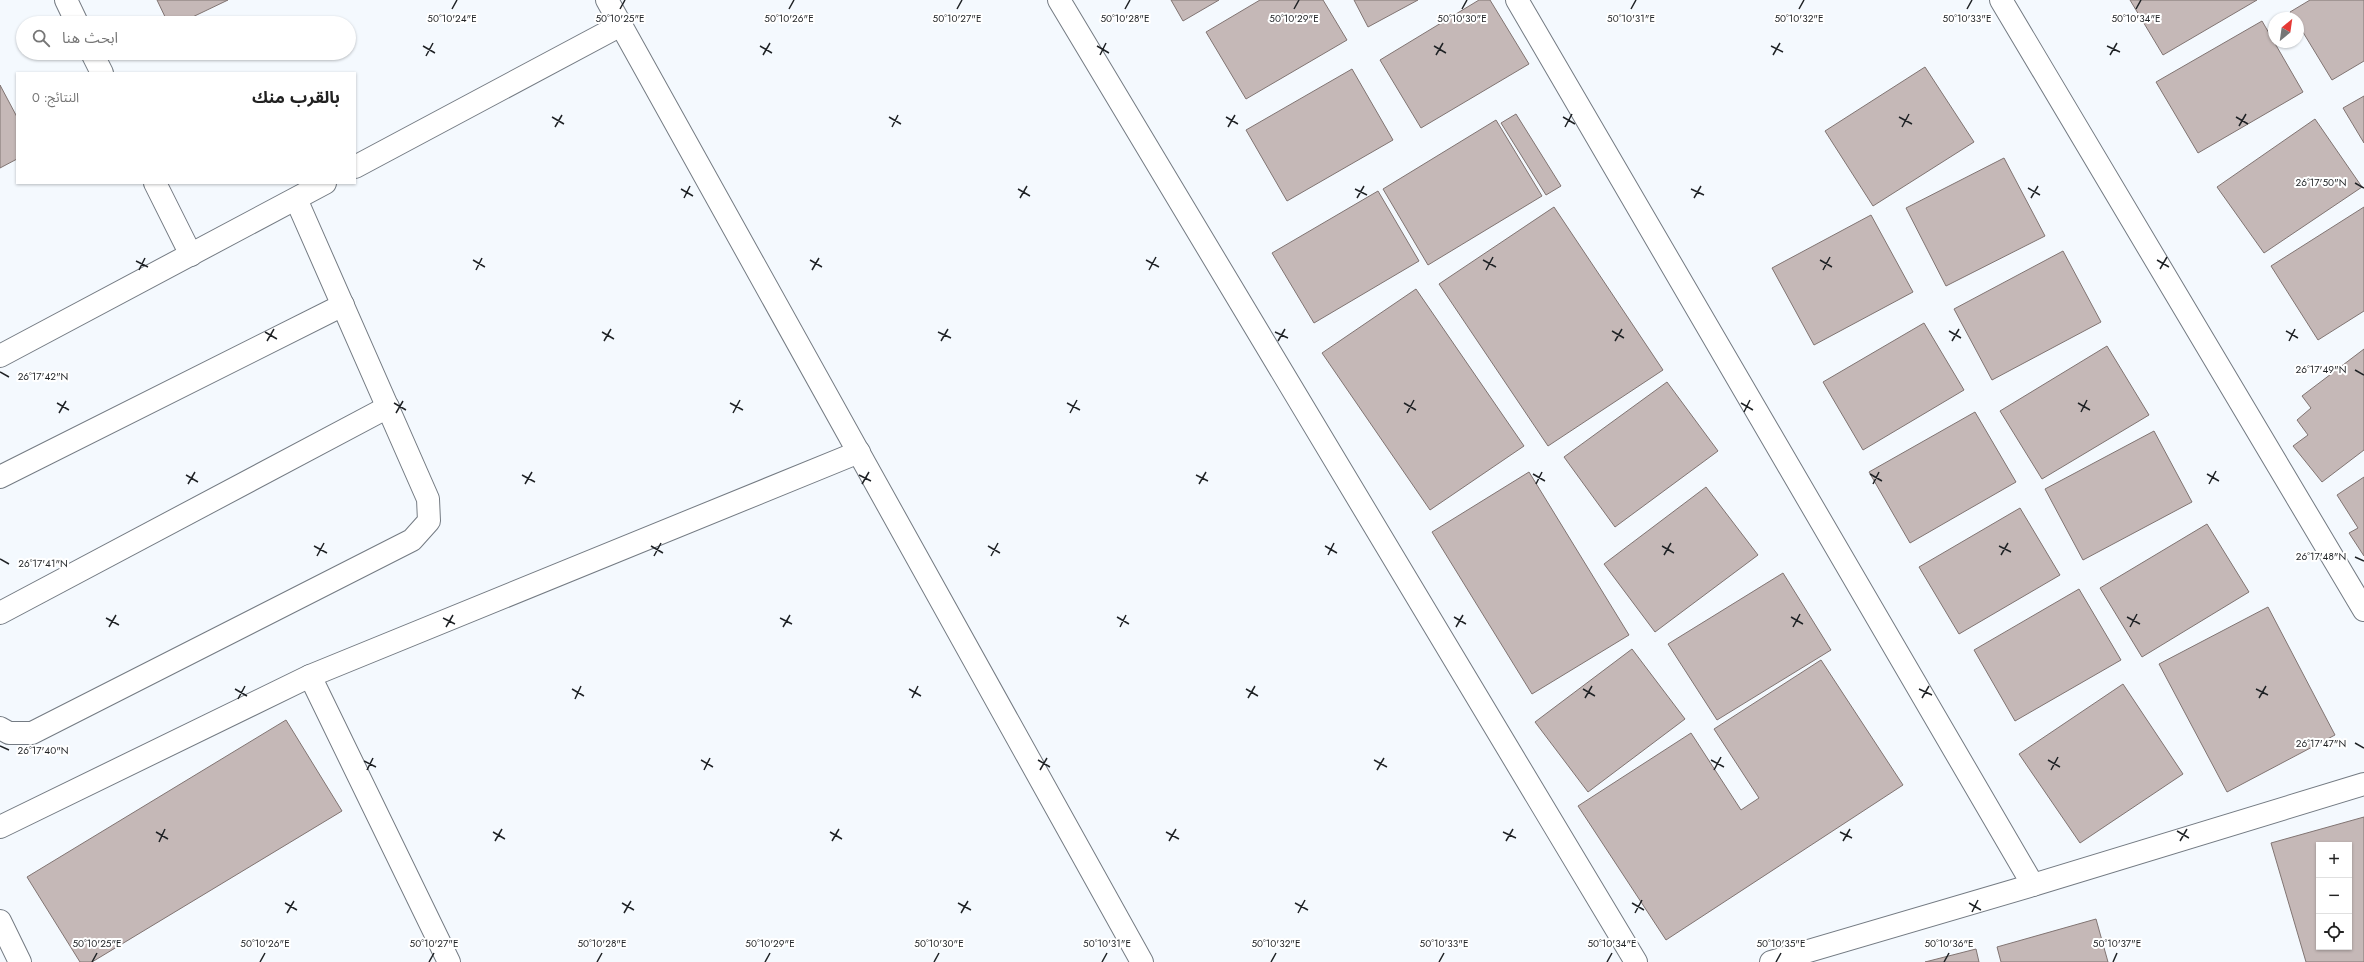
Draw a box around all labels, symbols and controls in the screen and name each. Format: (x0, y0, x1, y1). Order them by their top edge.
text: 50°10'24"E (427, 11, 477, 26)
text: 50°10'25"E (595, 11, 645, 26)
text: 50°10'26"E (764, 11, 814, 26)
text: 50°10'27"E (933, 11, 981, 26)
text: 50°10'28"E (1100, 11, 1150, 26)
text: 50°10'29"E (1269, 11, 1319, 26)
text: 50°10'30"E (1437, 11, 1487, 26)
text: 50°10'31"E (1607, 11, 1655, 26)
text: 50°10'32"E (1774, 11, 1824, 26)
text: 50°10'33"E (1943, 11, 1991, 26)
text: 50°10'34"E (2111, 11, 2161, 26)
north arrow (2268, 12, 2304, 48)
search box (16, 16, 356, 60)
icon: search (30, 27, 52, 49)
text: ابحث هنا (62, 27, 118, 49)
text: بالقرب منك (252, 85, 340, 109)
text: النتائج: 0 (32, 88, 79, 107)
text: 26°17'50"N (2296, 175, 2346, 190)
text: 26°17'49"N (2296, 362, 2346, 377)
text: 26°17'42"N (18, 369, 68, 384)
text: 26°17'48"N (2296, 549, 2346, 564)
text: 26°17'41"N (18, 556, 68, 571)
text: 26°17'47"N (2296, 736, 2346, 751)
text: 26°17'40"N (17, 743, 69, 758)
map controls (2316, 842, 2352, 950)
button: + (2316, 842, 2352, 878)
button: − (2316, 878, 2352, 914)
button: locate (2316, 914, 2352, 950)
text: 50°10'25"E (72, 936, 122, 951)
text: 50°10'26"E (240, 936, 290, 951)
text: 50°10'27"E (410, 936, 458, 951)
text: 50°10'28"E (577, 936, 627, 951)
text: 50°10'29"E (745, 936, 795, 951)
text: 50°10'30"E (914, 936, 964, 951)
text: 50°10'31"E (1083, 936, 1131, 951)
text: 50°10'32"E (1251, 936, 1301, 951)
text: 50°10'33"E (1420, 936, 1468, 951)
text: 50°10'34"E (1587, 936, 1637, 951)
text: 50°10'35"E (1756, 936, 1806, 951)
text: 50°10'36"E (1924, 936, 1974, 951)
text: 50°10'37"E (2093, 936, 2141, 951)

